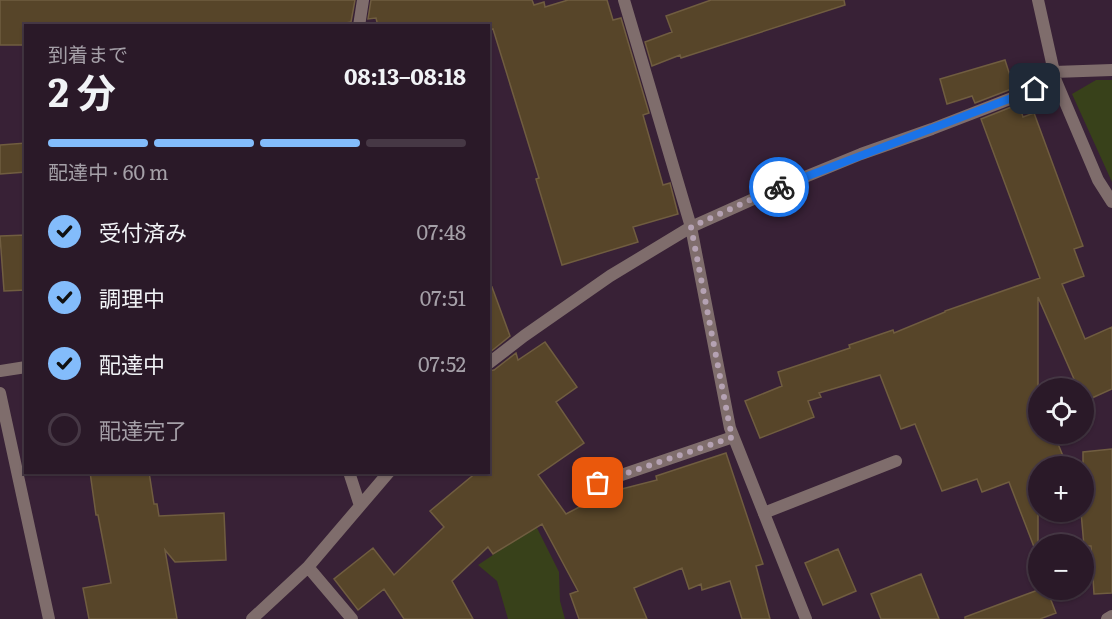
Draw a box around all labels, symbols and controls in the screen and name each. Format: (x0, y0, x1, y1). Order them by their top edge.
text: 到着まで (48, 38, 128, 68)
text: 08:13–08:18 (344, 59, 466, 92)
text: 2 分 (48, 61, 116, 119)
pin (1009, 63, 1060, 114)
icon: home (1018, 72, 1051, 105)
text: 配達中 · 60 m (48, 156, 168, 186)
courier (749, 157, 809, 217)
icon: bike (763, 171, 796, 204)
icon: check (48, 215, 81, 248)
text: 受付済み (99, 215, 187, 248)
text: 07:48 (416, 216, 466, 246)
icon: check (48, 281, 81, 314)
text: 調理中 (99, 281, 165, 314)
text: 07:51 (420, 282, 466, 312)
icon: check (48, 347, 81, 380)
text: 配達中 (99, 347, 165, 380)
text: 07:52 (418, 348, 466, 378)
map controls (1028, 378, 1094, 600)
button: locate (1028, 378, 1094, 444)
text: 配達完了 (99, 413, 187, 446)
button: + (1028, 456, 1094, 522)
pin (572, 457, 623, 508)
icon: bag (581, 466, 614, 499)
button: − (1028, 534, 1094, 600)

